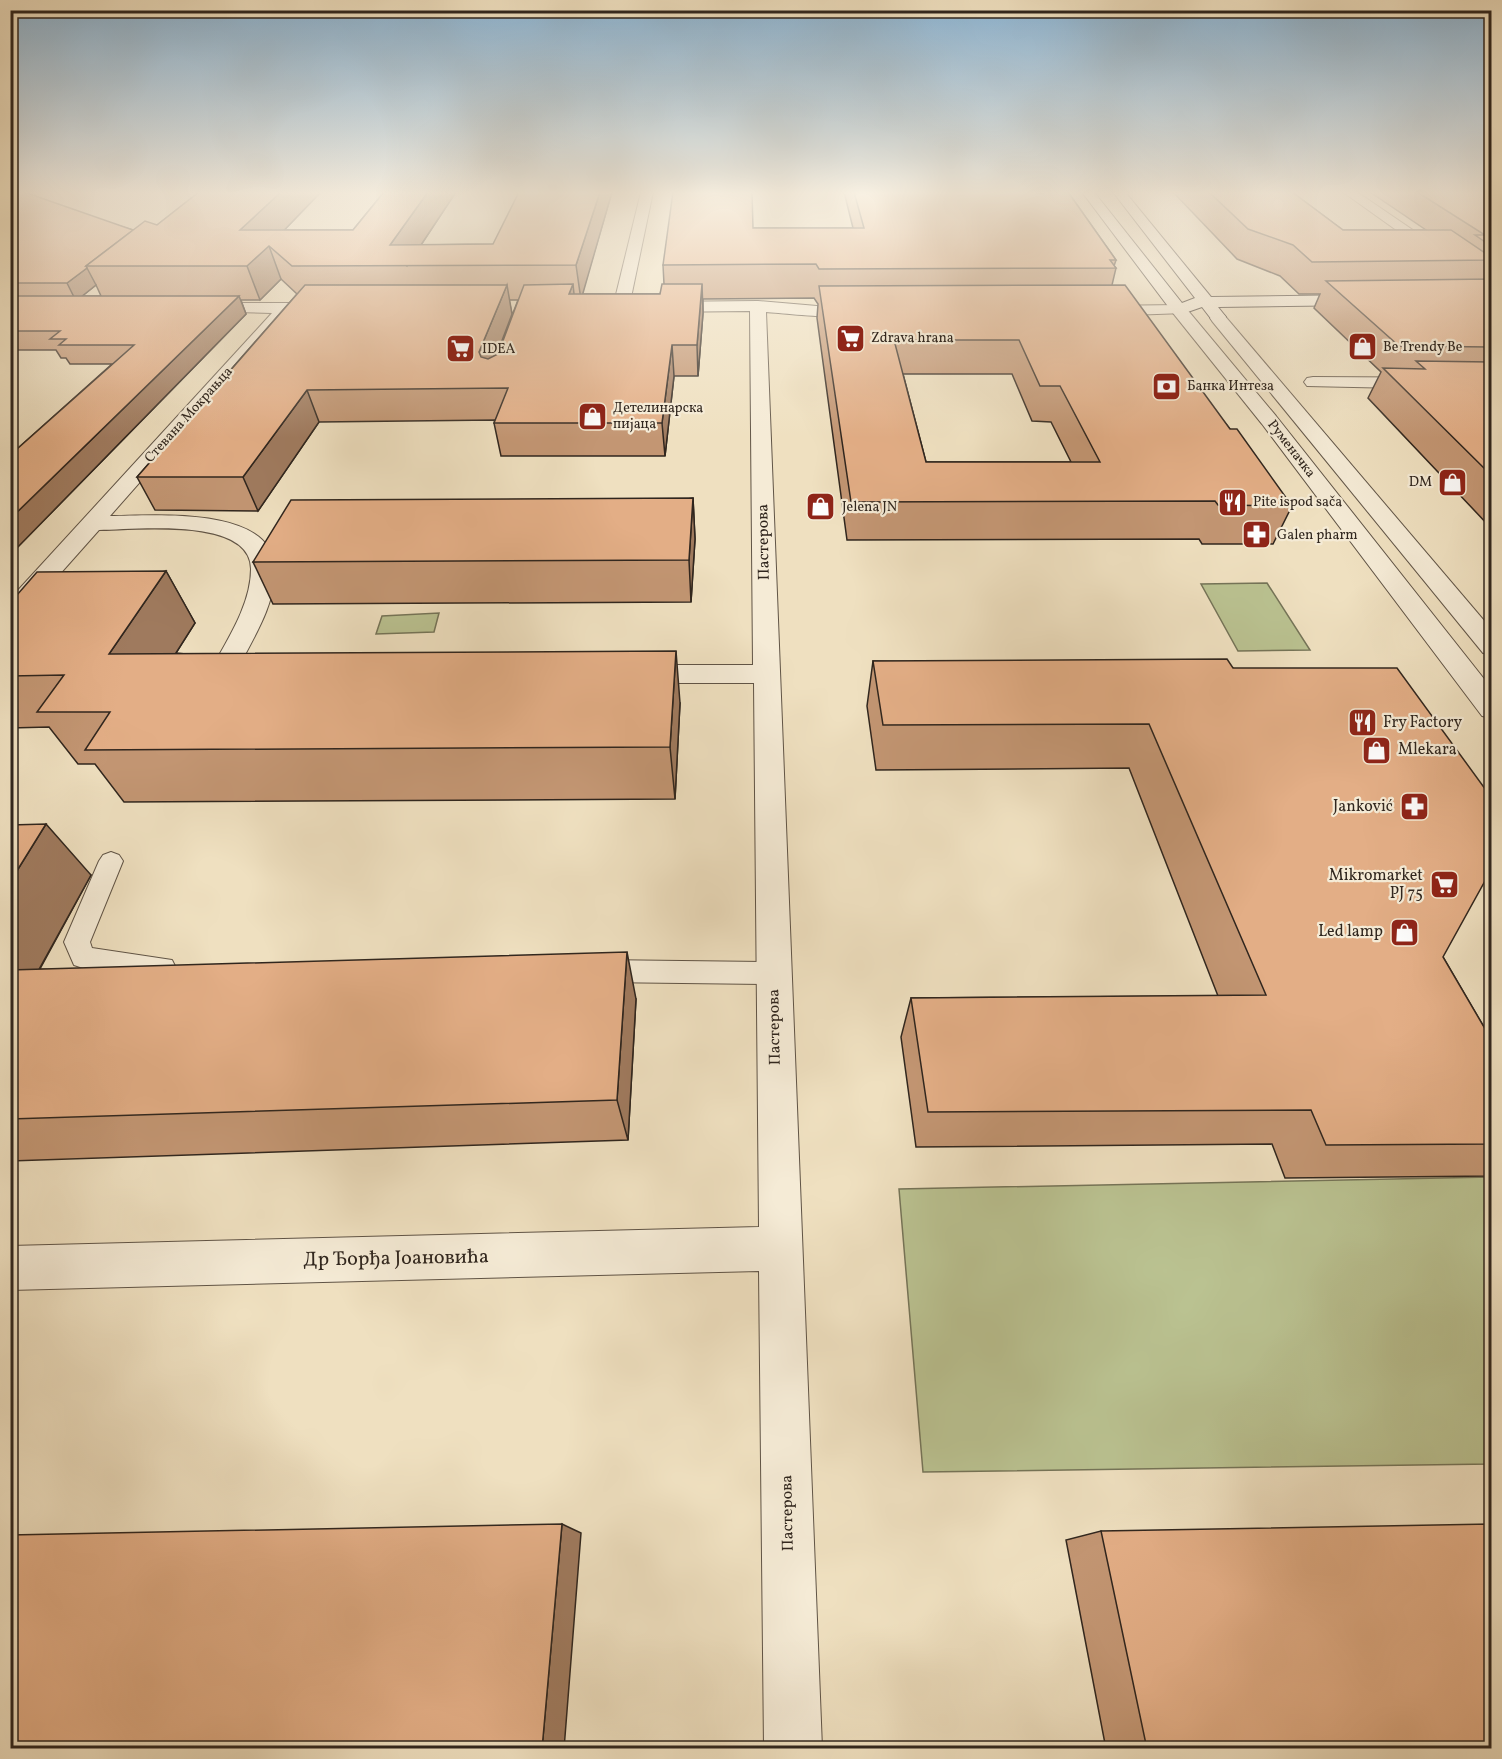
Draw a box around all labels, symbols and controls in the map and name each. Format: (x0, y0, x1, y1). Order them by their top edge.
supermarket icon: Zdrava hrana (834, 322, 866, 354)
place label: Zdrava hrana (871, 329, 954, 348)
shop icon: Be Trendy Be (1346, 331, 1378, 363)
supermarket icon: IDEA (445, 333, 477, 365)
place label: Be Trendy Be (1383, 338, 1463, 357)
place label: IDEA (482, 340, 515, 359)
street label: Стевана Мокрањца (141, 363, 237, 467)
bank icon: Банка Интеза (1150, 370, 1182, 402)
place label: Банка Интеза (1187, 377, 1274, 396)
place label: Детелинарска пијаца (613, 399, 703, 434)
shop icon: Детелинарска пијаца (576, 400, 608, 432)
street label: Руменачка (1262, 416, 1320, 482)
shop icon: DM (1437, 466, 1469, 498)
place label: DM (1409, 473, 1432, 492)
restaurant icon: Pite ispod sača (1216, 486, 1248, 518)
shop icon: Jelena JN (805, 491, 837, 523)
place label: Pite ispod sača (1253, 493, 1342, 512)
place label: Jelena JN (842, 498, 897, 517)
street label: Пастерова (752, 504, 776, 580)
pharmacy icon: Galen pharm (1240, 519, 1272, 551)
place label: Galen pharm (1277, 526, 1358, 545)
restaurant icon: Fry Factory (1346, 707, 1378, 739)
place label: Fry Factory (1383, 712, 1463, 734)
shop icon: Mlekara (1361, 734, 1393, 766)
place label: Mlekara (1398, 739, 1457, 761)
pharmacy icon: Janković (1398, 791, 1430, 823)
place label: Janković (1333, 796, 1393, 818)
place label: Mikromarket PJ 75 (1329, 865, 1423, 905)
supermarket icon: Mikromarket PJ 75 (1428, 869, 1460, 901)
shop icon: Led lamp (1388, 916, 1420, 948)
place label: Led lamp (1318, 921, 1383, 943)
street label: Пастерова (763, 989, 787, 1065)
street label: Др Ђорђа Јоановића (303, 1243, 489, 1275)
street label: Пастерова (776, 1475, 800, 1551)

